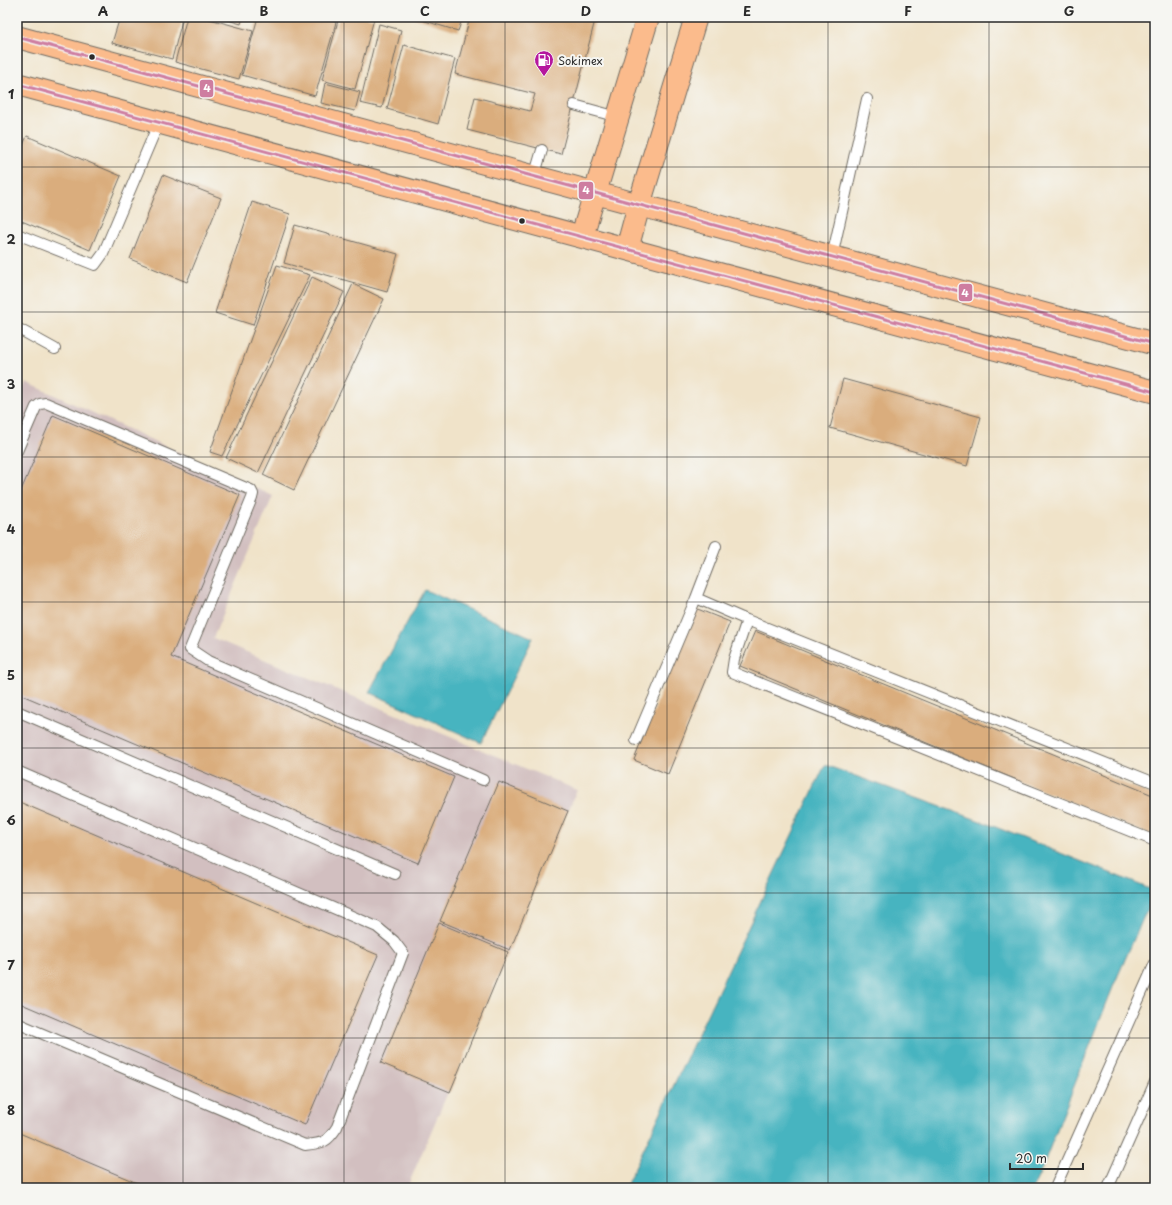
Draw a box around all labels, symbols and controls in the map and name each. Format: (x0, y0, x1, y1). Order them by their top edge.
text: A (98, 1, 108, 20)
text: B (260, 1, 269, 20)
text: C (420, 1, 430, 20)
text: D (581, 1, 591, 20)
text: E (743, 1, 751, 20)
text: F (904, 1, 912, 20)
text: G (1064, 1, 1074, 20)
fuel station icon: Sokimex (533, 49, 555, 77)
unlabelled marker (87, 52, 97, 62)
place label: Sokimex (558, 52, 603, 69)
line badge: 4 (199, 79, 214, 98)
text: 4 (203, 79, 211, 96)
text: 1 (8, 84, 14, 103)
line badge: 4 (578, 181, 594, 200)
text: 4 (582, 181, 590, 198)
unlabelled marker (517, 216, 527, 226)
text: 2 (6, 229, 16, 248)
line badge: 4 (958, 283, 973, 302)
text: 4 (961, 284, 969, 301)
text: 3 (7, 374, 16, 393)
text: 4 (7, 519, 16, 538)
text: 5 (7, 665, 15, 684)
text: 6 (6, 810, 16, 829)
text: 7 (7, 955, 15, 974)
text: 8 (7, 1100, 15, 1119)
scale bar (1010, 1145, 1083, 1171)
text: 20 m (1016, 1149, 1047, 1167)

